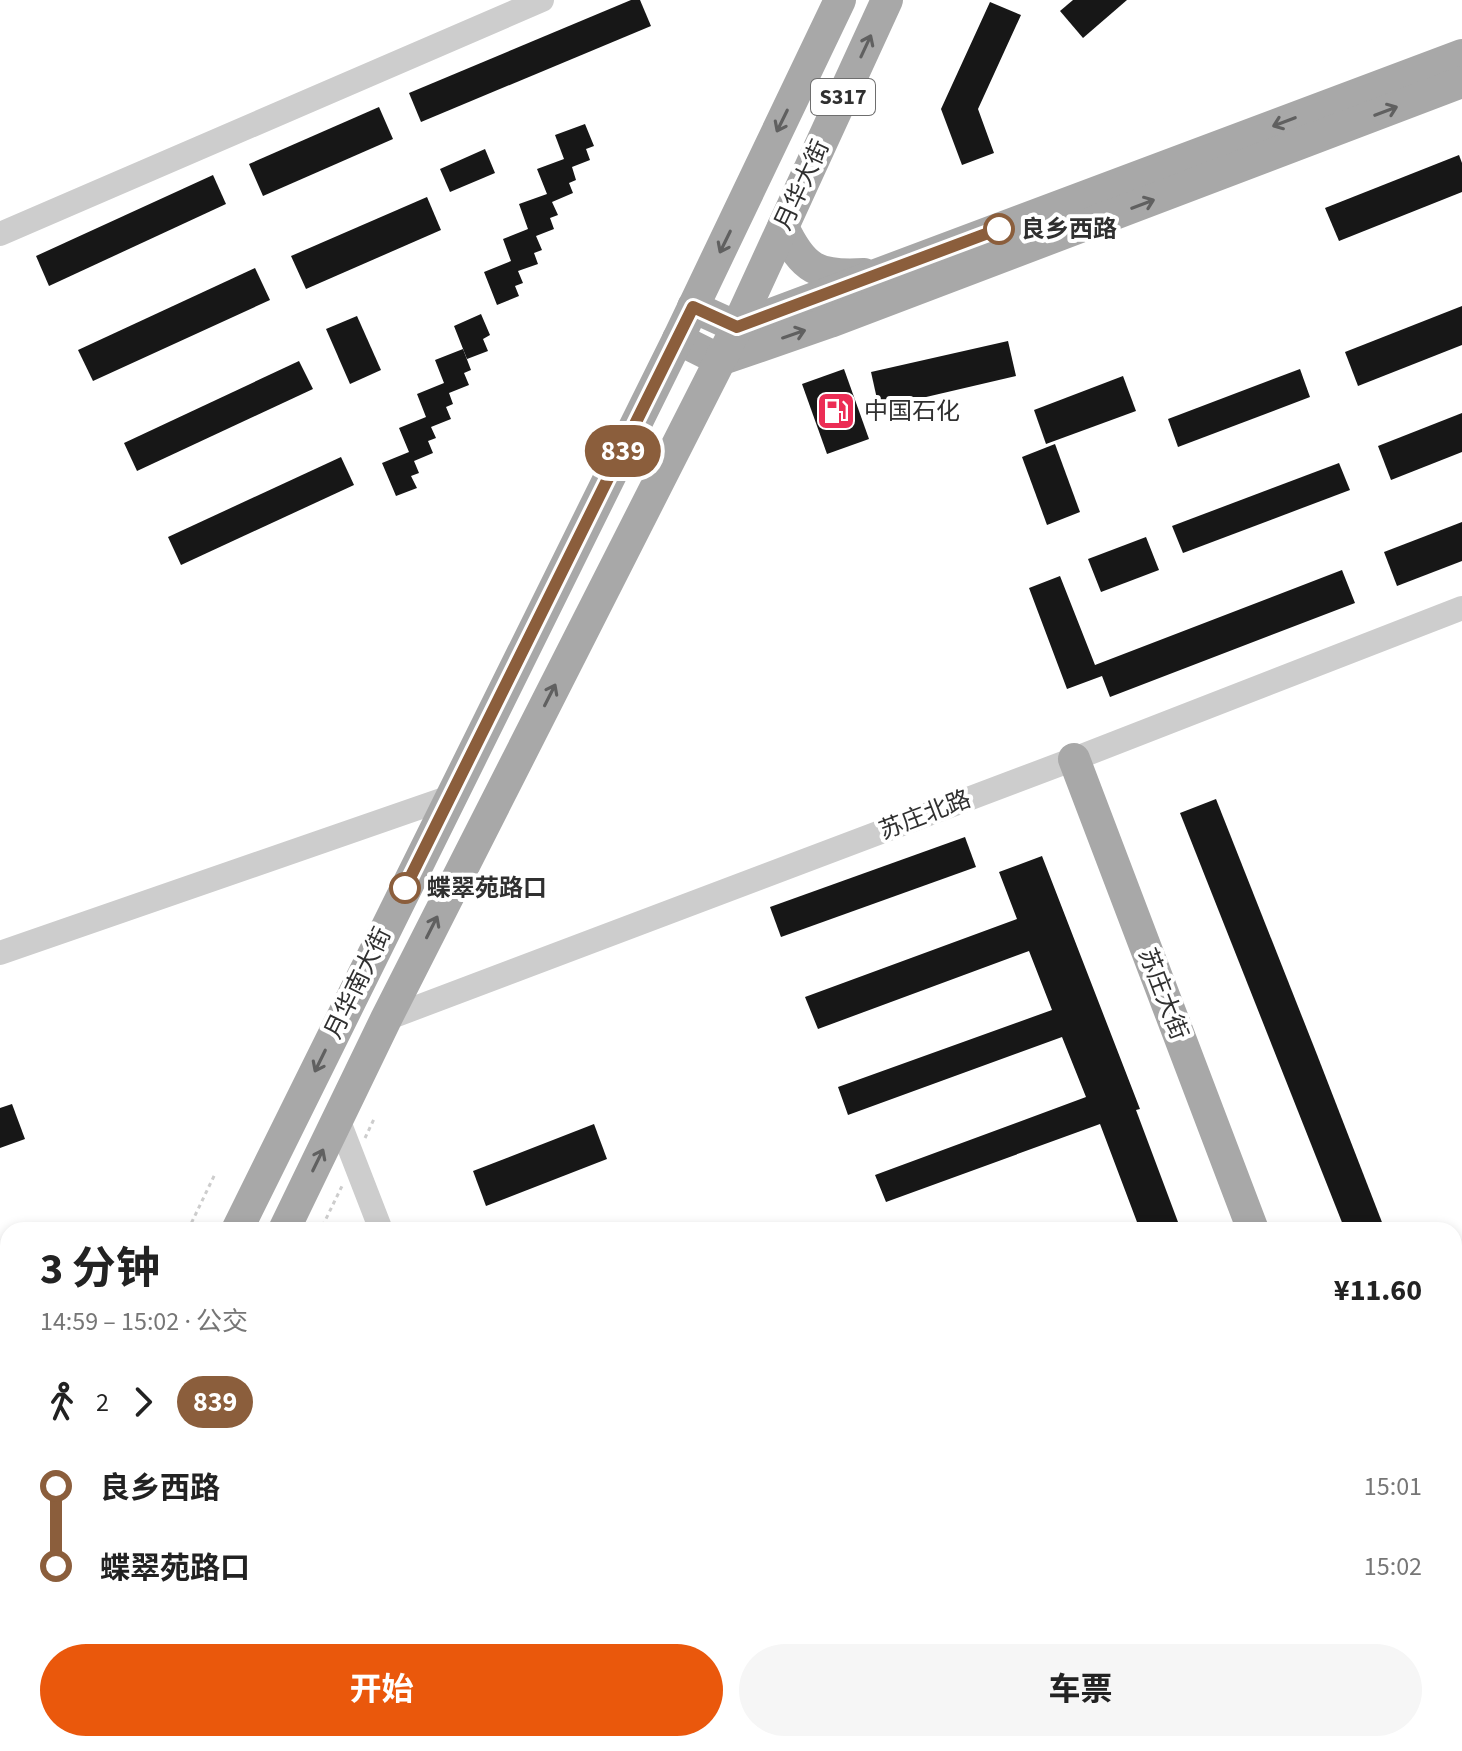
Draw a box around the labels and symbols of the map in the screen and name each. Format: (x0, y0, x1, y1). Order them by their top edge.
one-way arrow (859, 34, 874, 58)
road number: S317 (811, 79, 875, 115)
one-way arrow (1373, 103, 1398, 117)
one-way arrow (774, 109, 789, 132)
one-way arrow (1272, 116, 1297, 130)
street label: 月华大街 (766, 134, 838, 236)
one-way arrow (1130, 196, 1155, 210)
place label: 良乡西路 (1021, 212, 1117, 247)
marker: 良乡西路 (984, 214, 1014, 244)
one-way arrow (717, 229, 732, 253)
one-way arrow (781, 326, 806, 341)
fuel station icon: 中国石化 (815, 390, 857, 432)
place label: 中国石化 (864, 394, 960, 429)
line badge: 839 (577, 425, 669, 477)
one-way arrow (543, 683, 559, 707)
street label: 苏庄北路 (874, 781, 976, 849)
place label: 蝶翠苑路口 (427, 871, 547, 906)
marker: 蝶翠苑路口 (390, 873, 420, 903)
one-way arrow (425, 915, 441, 939)
street label: 月华南大街 (316, 921, 400, 1045)
street label: 苏庄大街 (1129, 943, 1197, 1045)
one-way arrow (312, 1049, 327, 1073)
one-way arrow (311, 1148, 326, 1172)

